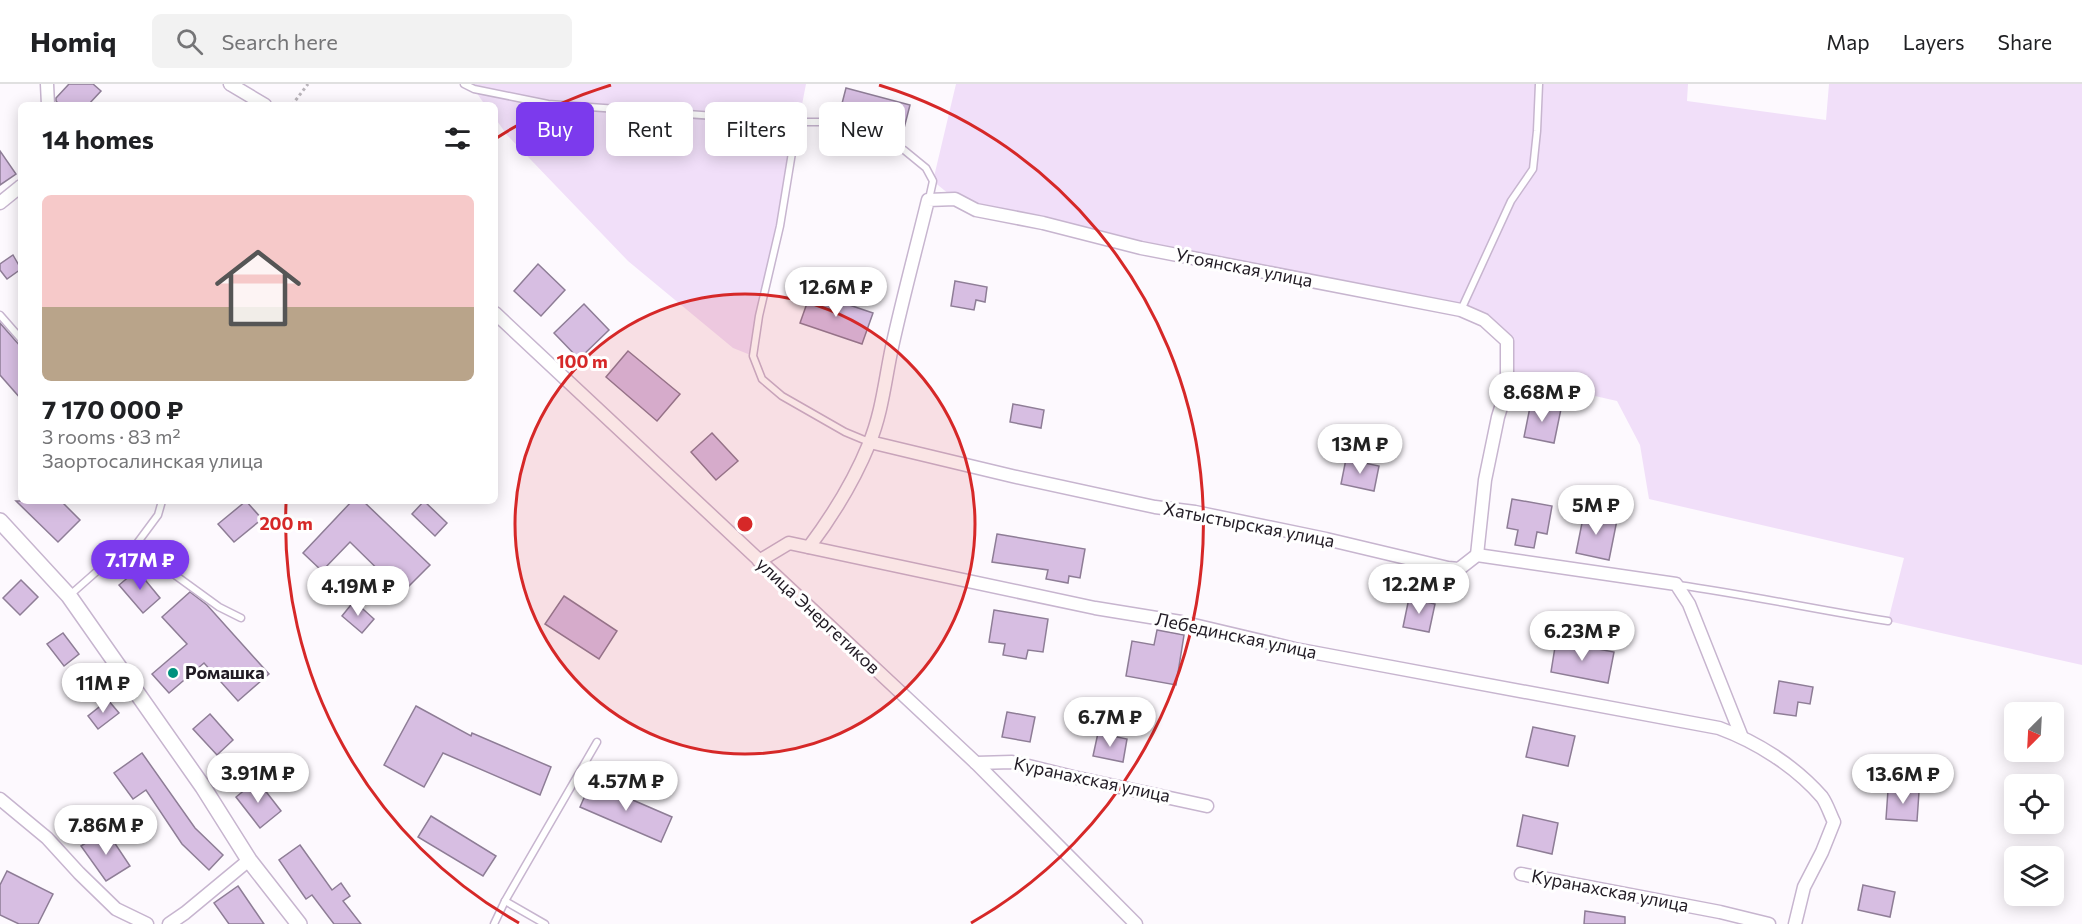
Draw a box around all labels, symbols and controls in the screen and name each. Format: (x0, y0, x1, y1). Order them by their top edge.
search box (152, 14, 572, 68)
text: Homiq (30, 24, 116, 58)
icon: search (173, 25, 206, 58)
text: Search here (221, 28, 338, 55)
text: Map (1826, 29, 1870, 54)
text: Layers (1903, 29, 1965, 54)
text: Share (1998, 29, 2052, 54)
chip: Buy (516, 102, 594, 156)
chip: Rent (606, 102, 693, 156)
chip: Filters (705, 102, 807, 156)
chip: New (819, 102, 905, 156)
icon: filters (441, 122, 474, 155)
text: 14 homes (42, 123, 154, 154)
icon: home (204, 234, 312, 342)
street label: Угоянская улица (1174, 243, 1315, 291)
pin: 12.6M ₽ (781, 267, 891, 318)
text: 12.6M ₽ (799, 274, 873, 298)
text: 100 m (556, 350, 608, 372)
pin: 8.68M ₽ (1487, 372, 1597, 423)
text: 8.68M ₽ (1503, 379, 1581, 403)
text: 7 170 000 ₽ (42, 393, 183, 424)
text: 3 rooms · 83 m² (42, 424, 181, 448)
pin: 13M ₽ (1318, 424, 1402, 475)
text: 13M ₽ (1332, 431, 1388, 455)
text: Заортосалинская улица (42, 448, 263, 472)
pin: 5M ₽ (1560, 485, 1632, 536)
text: 5M ₽ (1572, 492, 1620, 516)
street label: Хатыстырская улица (1162, 497, 1337, 551)
text: 200 m (259, 512, 313, 534)
centre of rings (735, 514, 755, 534)
pin: 7.17M ₽ (85, 540, 195, 591)
text: 7.17M ₽ (105, 547, 175, 571)
street label: улица Энергетиков (752, 552, 885, 678)
pin: 12.2M ₽ (1364, 564, 1474, 615)
pin: 4.19M ₽ (303, 566, 413, 617)
text: 12.2M ₽ (1382, 571, 1456, 595)
text: 4.19M ₽ (321, 573, 395, 597)
street label: Лебединская улица (1153, 607, 1319, 663)
pin: 6.23M ₽ (1527, 611, 1637, 662)
text: 6.23M ₽ (1544, 618, 1620, 642)
place label: Ромашка (185, 661, 265, 683)
pin: 11M ₽ (61, 663, 145, 714)
marker: Ромашка (166, 666, 180, 680)
text: 11M ₽ (76, 670, 130, 694)
pin: 6.7M ₽ (1061, 697, 1159, 748)
north arrow (2004, 702, 2064, 762)
map controls (2004, 702, 2064, 906)
text: 6.7M ₽ (1078, 704, 1142, 728)
street label: Куранахская улица (1012, 752, 1172, 806)
pin: 3.91M ₽ (203, 753, 313, 804)
pin: 13.6M ₽ (1848, 754, 1958, 805)
text: 3.91M ₽ (221, 760, 295, 784)
pin: 4.57M ₽ (571, 761, 681, 812)
text: 13.6M ₽ (1866, 761, 1940, 785)
text: 4.57M ₽ (588, 768, 664, 792)
button: locate (2004, 774, 2064, 834)
pin: 7.86M ₽ (51, 805, 161, 856)
text: 7.86M ₽ (68, 812, 144, 836)
button: layers (2004, 846, 2064, 906)
street label: Куранахская улица (1530, 864, 1691, 916)

